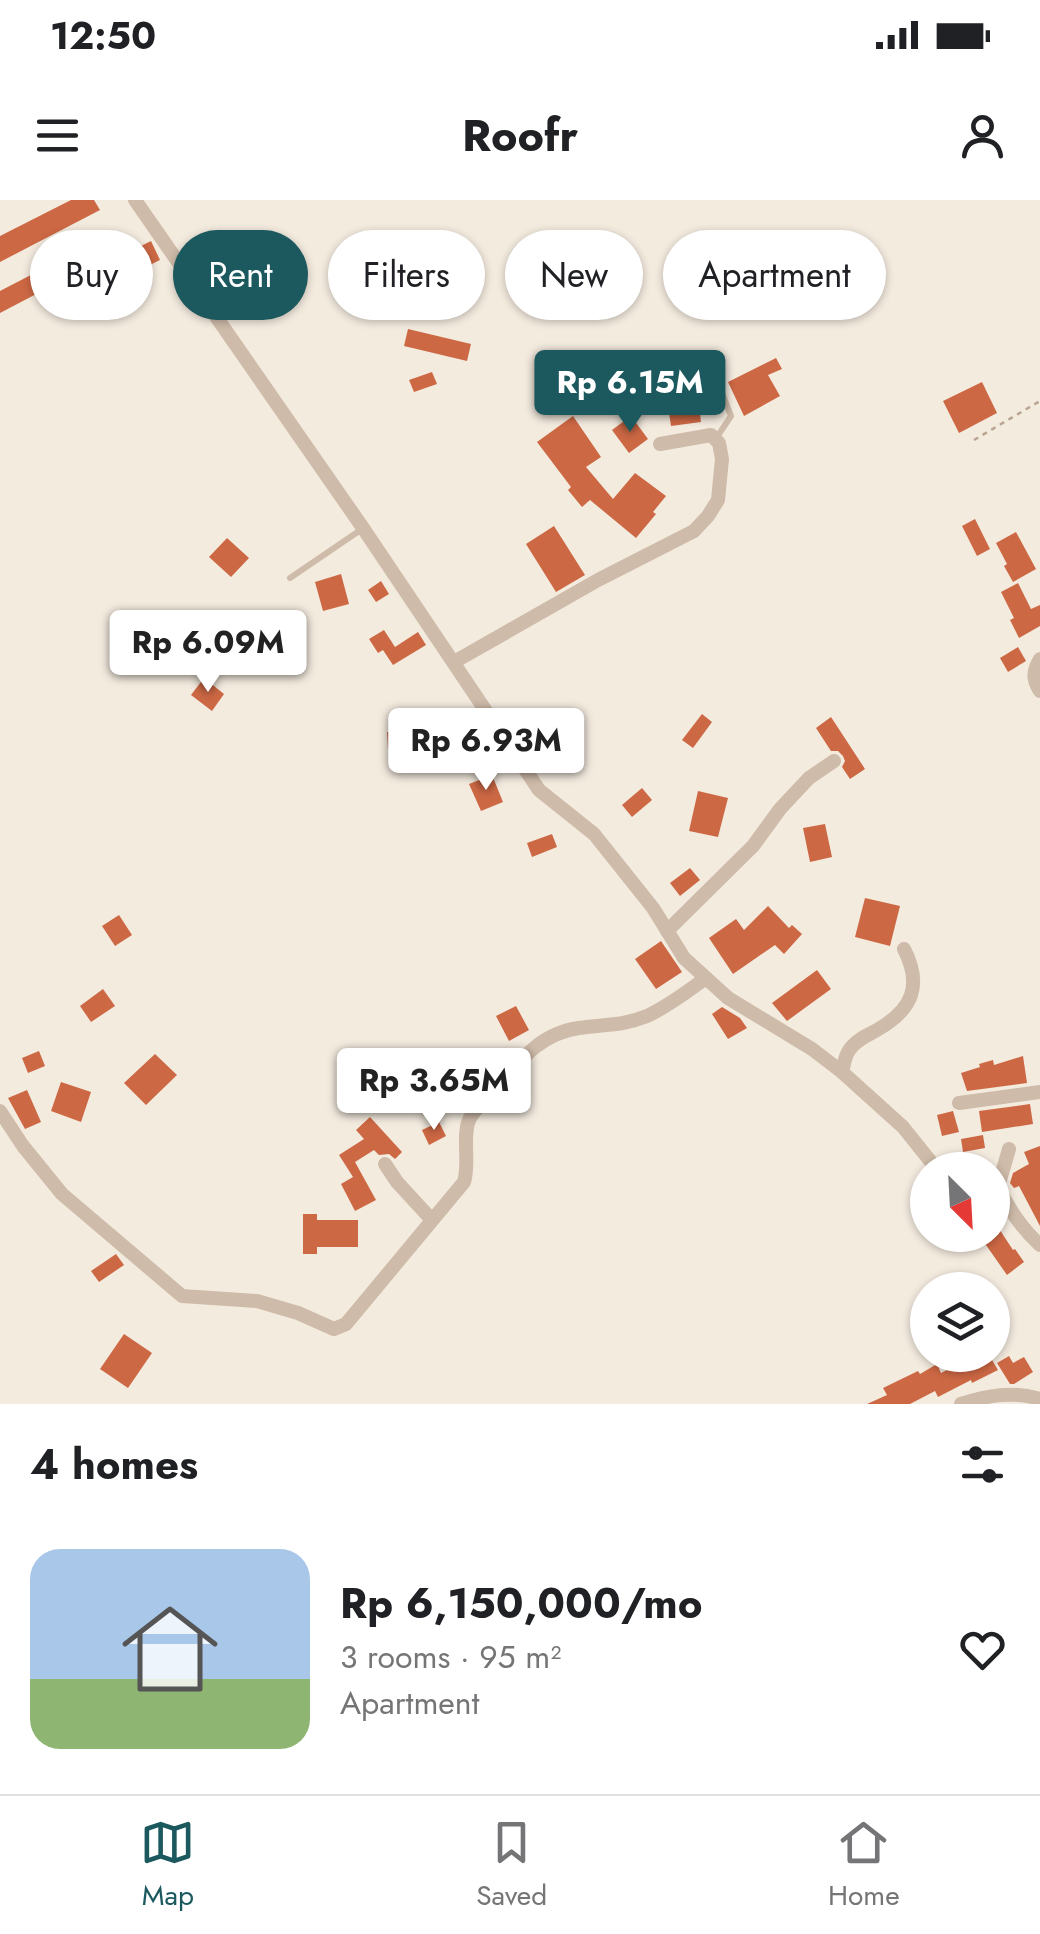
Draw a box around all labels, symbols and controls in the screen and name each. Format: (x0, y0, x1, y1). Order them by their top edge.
text: 12:50 (50, 8, 156, 63)
text: Roofr (462, 103, 578, 168)
icon: menu (30, 108, 85, 163)
icon: person (955, 108, 1010, 163)
chip: Buy (30, 230, 153, 320)
chip: Rent (173, 230, 308, 320)
chip: Filters (328, 230, 485, 320)
chip: New (505, 230, 643, 320)
chip: Apartment (663, 230, 886, 320)
pin: Rp 6.15M (527, 350, 733, 435)
text: Rp 6.15M (556, 359, 704, 405)
pin: Rp 6.09M (105, 610, 311, 695)
text: Rp 6.09M (132, 619, 284, 665)
pin: Rp 6.93M (383, 708, 589, 793)
text: Rp 6.93M (410, 717, 562, 763)
pin: Rp 3.65M (331, 1048, 537, 1133)
text: Rp 3.65M (359, 1057, 509, 1103)
north arrow (910, 1152, 1010, 1252)
map controls (910, 1152, 1010, 1372)
button: layers (910, 1272, 1010, 1372)
text: 4 homes (30, 1434, 198, 1495)
icon: filters (955, 1437, 1010, 1492)
text: Rp 6,150,000/mo (340, 1573, 703, 1634)
icon: home (110, 1589, 230, 1709)
icon: heart (955, 1622, 1010, 1677)
text: 3 rooms · 95 m² (340, 1634, 561, 1680)
text: Apartment (340, 1680, 479, 1726)
tab: Map (140, 1815, 195, 1916)
tab: Saved (476, 1815, 547, 1916)
tab: Home (828, 1815, 900, 1916)

